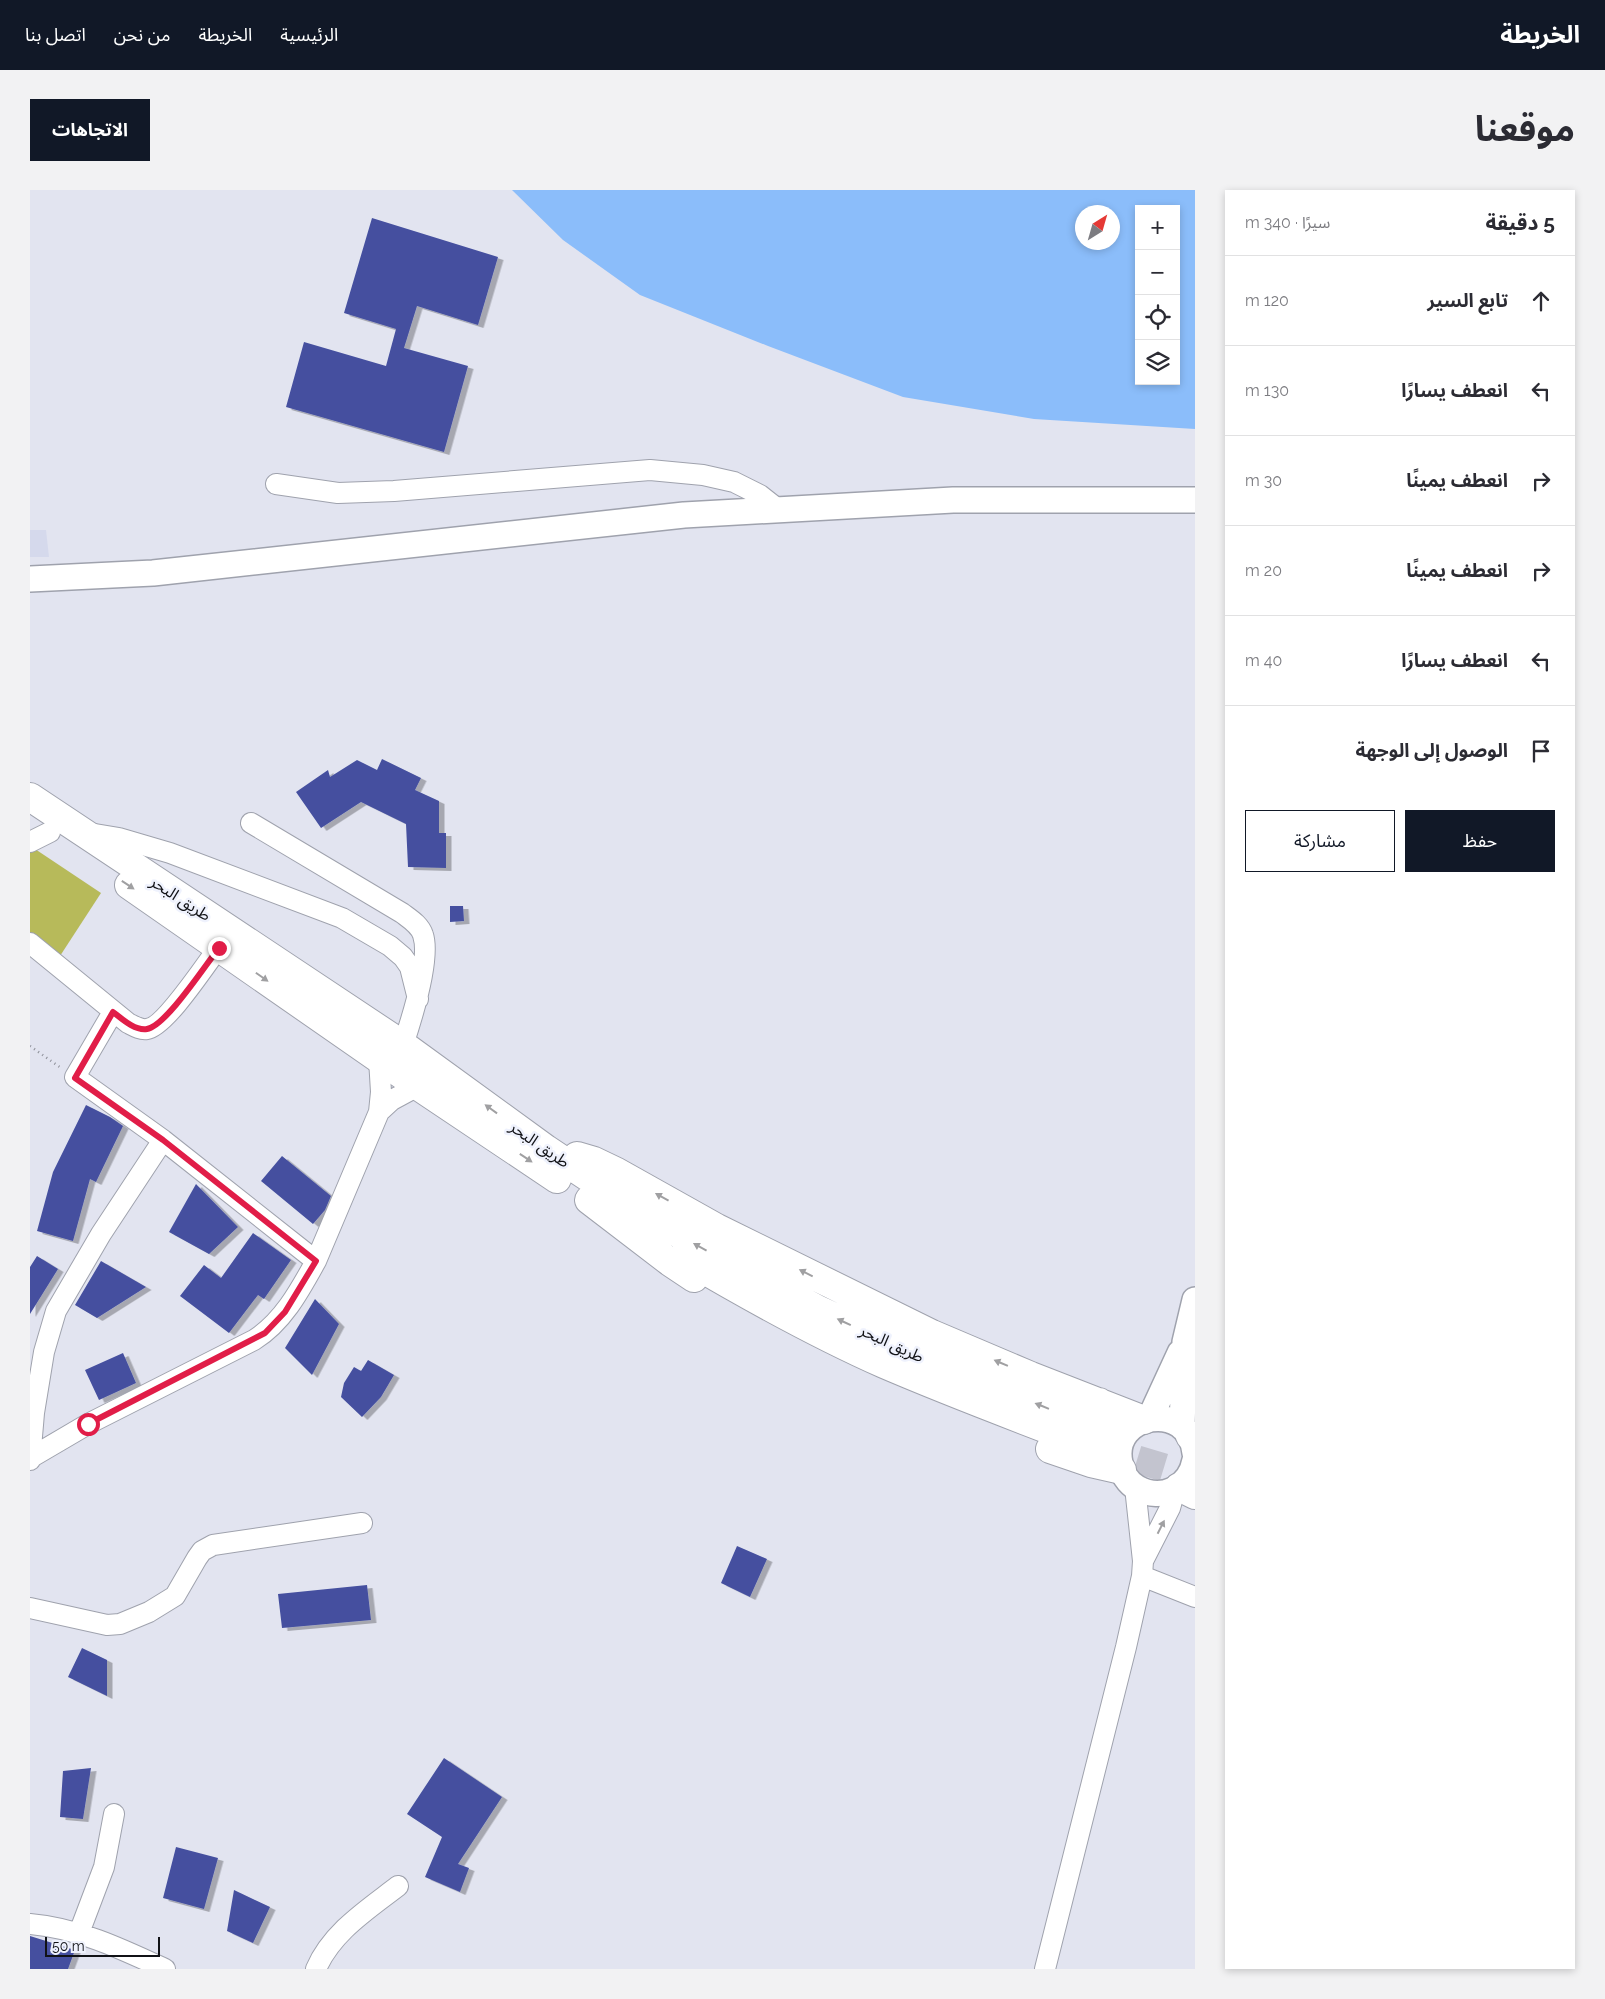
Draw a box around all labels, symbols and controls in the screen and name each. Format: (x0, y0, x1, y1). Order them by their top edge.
text: الخريطة (1500, 20, 1580, 49)
text: اتصل بنا (25, 24, 86, 45)
text: من نحن (114, 24, 170, 45)
text: الخريطة (198, 24, 252, 45)
text: الرئيسية (280, 24, 338, 45)
button: الاتجاهات (30, 99, 150, 161)
text: موقعنا (1475, 108, 1575, 149)
north arrow (1075, 205, 1120, 250)
map controls (1135, 205, 1180, 385)
button: + (1135, 205, 1180, 250)
text: 5 دقيقة (1485, 210, 1555, 235)
text: سيرًا · 340 m (1245, 213, 1330, 232)
button: − (1135, 250, 1180, 295)
icon: ahead (1527, 287, 1555, 315)
text: تابع السير (1427, 289, 1508, 311)
text: 120 m (1245, 291, 1289, 310)
button: locate (1135, 295, 1180, 340)
button: layers (1135, 340, 1180, 385)
icon: left (1527, 377, 1555, 405)
text: انعطف يسارًا (1401, 379, 1508, 401)
text: 130 m (1245, 381, 1289, 400)
icon: right (1527, 467, 1555, 495)
text: انعطف يمينًا (1406, 469, 1508, 491)
text: 30 m (1245, 471, 1282, 490)
icon: right (1527, 557, 1555, 585)
text: انعطف يمينًا (1406, 559, 1508, 581)
text: 20 m (1245, 561, 1282, 580)
icon: left (1527, 647, 1555, 675)
text: انعطف يسارًا (1401, 649, 1508, 671)
text: 40 m (1245, 651, 1282, 670)
icon: arrive (1527, 737, 1555, 765)
text: الوصول إلى الوجهة (1355, 739, 1508, 761)
button: مشاركة (1245, 810, 1395, 872)
button: حفظ (1405, 810, 1555, 872)
street label: طريق البحر (145, 871, 215, 926)
one-way arrow (121, 880, 135, 890)
route end (208, 937, 231, 960)
one-way arrow (255, 972, 269, 982)
one-way arrow (485, 1104, 498, 1114)
street label: طريق البحر (505, 1116, 573, 1173)
one-way arrow (519, 1153, 533, 1163)
one-way arrow (656, 1193, 669, 1202)
one-way arrow (694, 1242, 707, 1251)
one-way arrow (799, 1269, 813, 1277)
one-way arrow (837, 1317, 851, 1325)
street label: طريق البحر (855, 1320, 927, 1368)
one-way arrow (994, 1359, 1008, 1367)
one-way arrow (1035, 1401, 1049, 1409)
route start (77, 1413, 100, 1436)
one-way arrow (1157, 1519, 1165, 1534)
scale bar (45, 1934, 160, 1957)
text: 50 m (52, 1938, 85, 1954)

